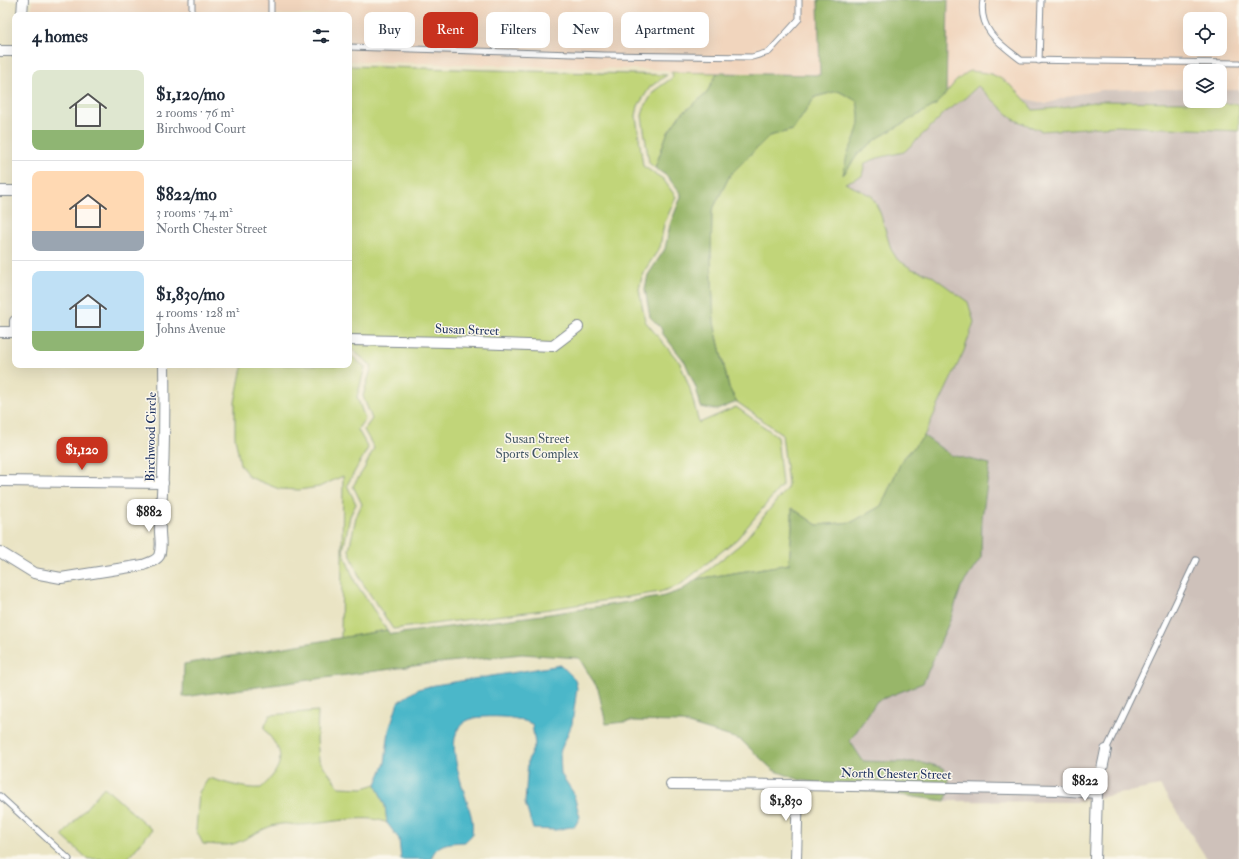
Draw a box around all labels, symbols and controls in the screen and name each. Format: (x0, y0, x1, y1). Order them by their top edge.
chip: Buy (364, 12, 415, 48)
chip: Rent (423, 12, 478, 48)
chip: Filters (486, 12, 550, 48)
chip: New (558, 12, 613, 48)
chip: Apartment (621, 12, 709, 48)
map controls (1183, 12, 1227, 108)
button: locate (1183, 12, 1227, 56)
icon: filters (310, 25, 332, 47)
text: 4 homes (32, 26, 88, 47)
button: layers (1183, 64, 1227, 108)
text: $1,120/mo (156, 84, 225, 105)
icon: home (64, 86, 112, 134)
text: 2 rooms · 76 m² (156, 105, 234, 121)
text: Birchwood Court (156, 121, 246, 137)
text: $822/mo (156, 184, 217, 205)
icon: home (64, 187, 112, 235)
text: 3 rooms · 74 m² (156, 205, 233, 221)
text: North Chester Street (156, 221, 267, 237)
text: $1,830/mo (156, 284, 225, 305)
icon: home (64, 287, 112, 335)
text: 4 rooms · 128 m² (156, 305, 239, 321)
text: Johns Avenue (156, 321, 226, 337)
street label: Susan Street (434, 321, 500, 339)
street label: Birchwood Circle (142, 391, 160, 482)
park label: Susan Street Sports Complex (495, 431, 579, 463)
pin: $1,120 (49, 437, 115, 471)
text: $1,120 (66, 442, 98, 458)
pin: $882 (125, 499, 173, 533)
text: $882 (136, 504, 162, 520)
street label: North Chester Street (840, 765, 952, 783)
pin: $822 (1061, 768, 1109, 802)
text: $822 (1072, 773, 1098, 789)
pin: $1,830 (753, 788, 819, 822)
text: $1,830 (770, 793, 802, 809)

